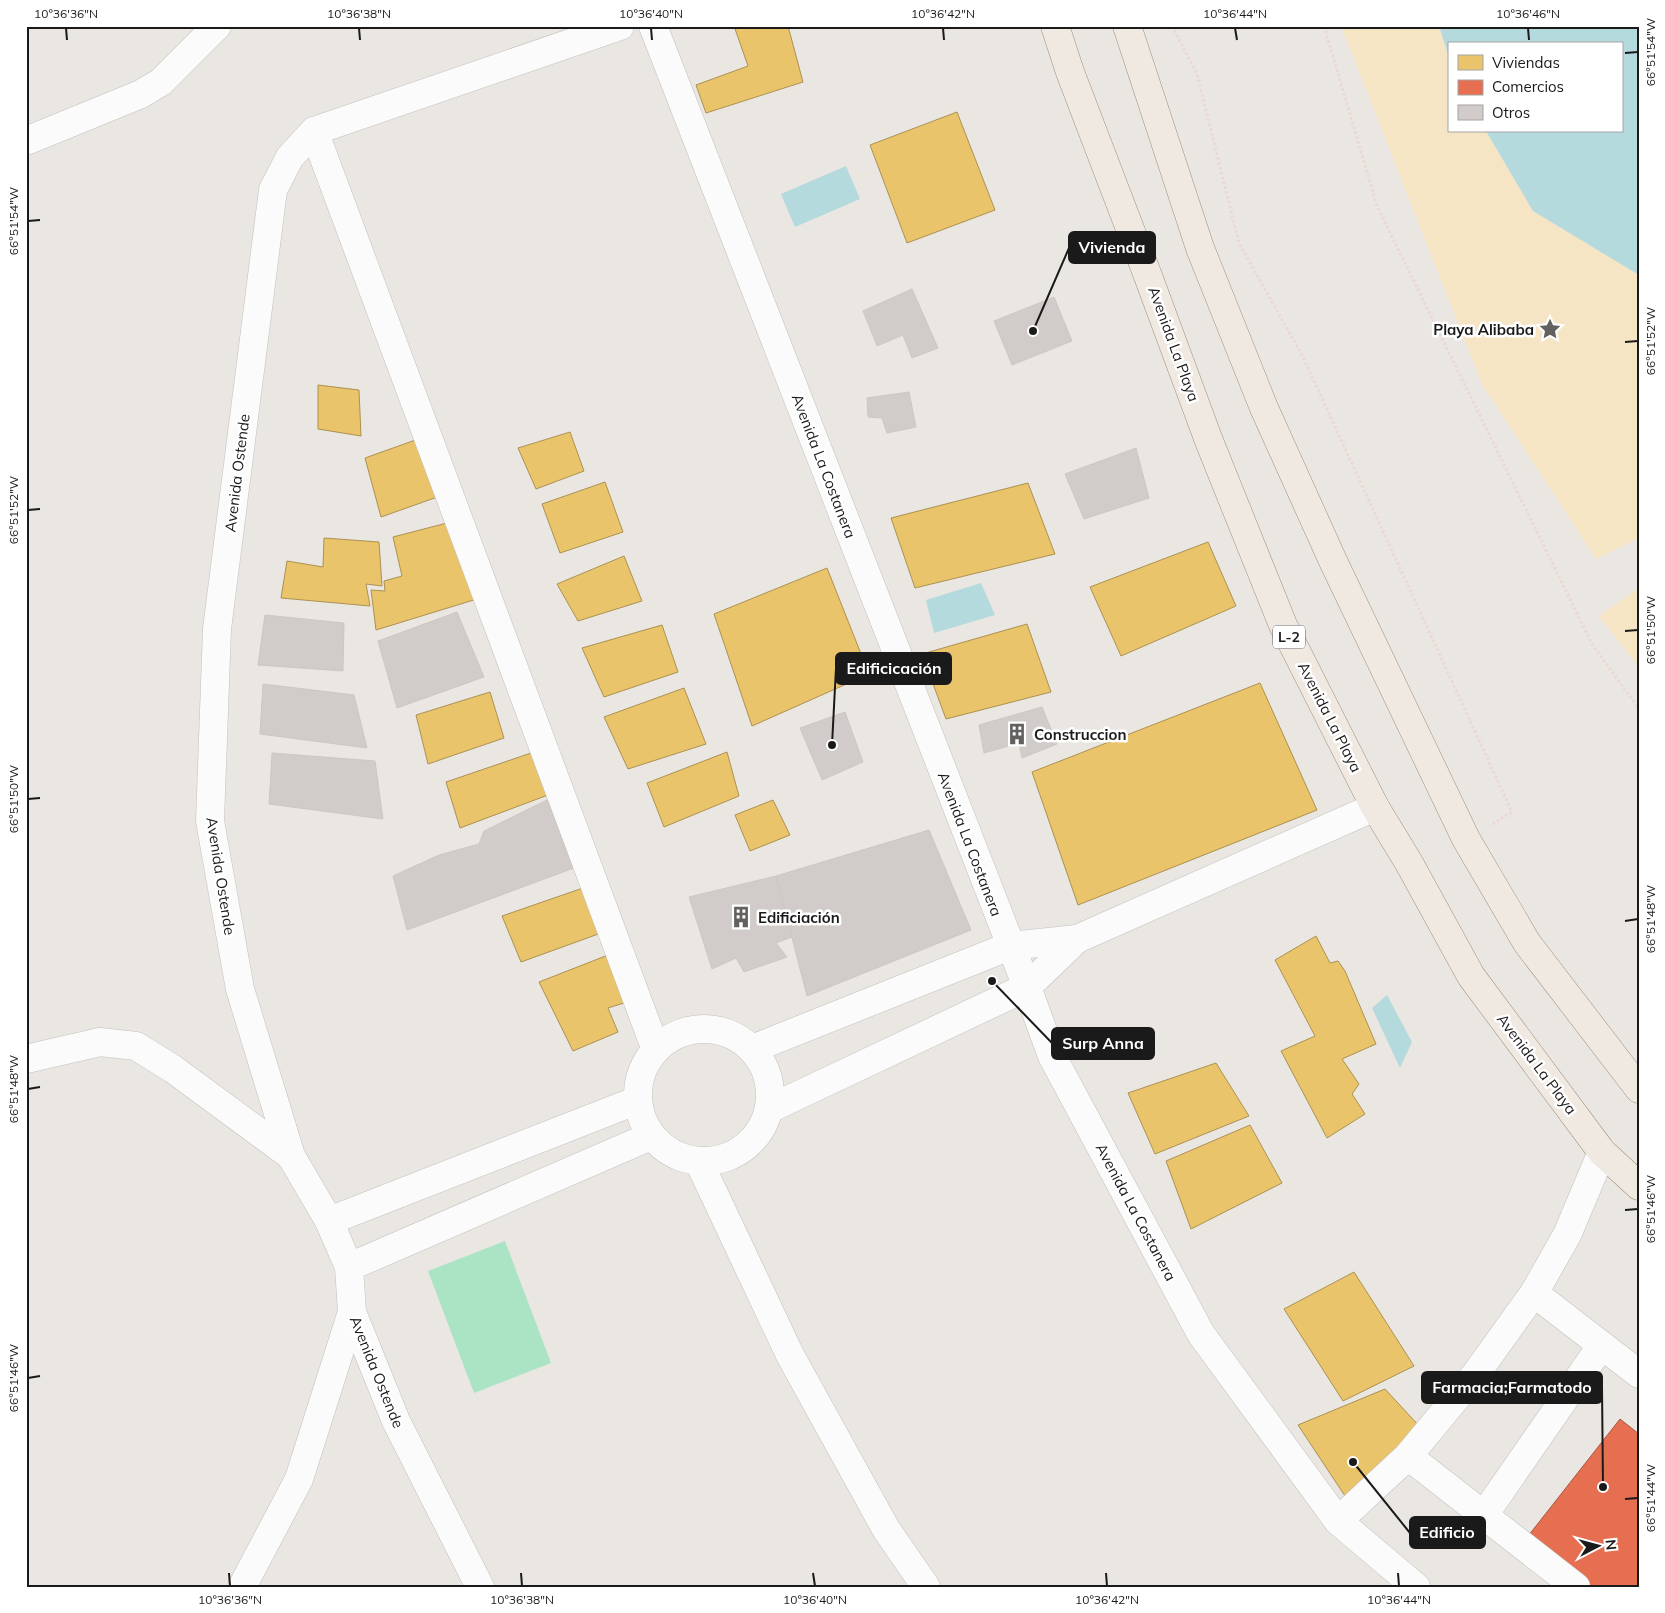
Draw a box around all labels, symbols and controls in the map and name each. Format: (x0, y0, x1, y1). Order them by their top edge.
text: 10°36'36"N (34, 6, 98, 21)
text: 10°36'38"N (327, 6, 391, 21)
text: 10°36'40"N (619, 6, 683, 21)
text: 10°36'42"N (911, 6, 975, 21)
text: 10°36'44"N (1203, 6, 1267, 21)
text: 10°36'46"N (1496, 6, 1560, 21)
text: 66°51'54"W (1643, 18, 1658, 86)
legend (1448, 42, 1622, 132)
text: Viviendas (1492, 53, 1560, 72)
text: Comercios (1492, 77, 1564, 96)
text: Otros (1492, 103, 1530, 122)
text: 66°51'54"W (6, 187, 21, 255)
callout: Vivienda (1069, 232, 1155, 263)
text: Vivienda (1078, 237, 1145, 257)
street label: Avenida La Playa (1144, 284, 1204, 404)
text: 66°51'52"W (1643, 307, 1658, 375)
place icon: Playa Alibaba (1537, 316, 1563, 342)
place label: Playa Alibaba (1433, 320, 1534, 339)
street label: Avenida La Costanera (788, 391, 860, 541)
street label: Avenida Ostende (220, 413, 254, 533)
text: 66°51'52"W (6, 476, 21, 544)
text: 66°51'50"W (1643, 596, 1658, 664)
road number: L-2 (1273, 626, 1305, 649)
callout: Edificicación (836, 653, 951, 684)
text: Edificicación (846, 658, 942, 678)
street label: Avenida La Playa (1294, 659, 1366, 775)
building icon: Construccion (1004, 721, 1030, 747)
place label: Construccion (1034, 725, 1126, 744)
text: 66°51'50"W (6, 765, 21, 833)
street label: Avenida La Costanera (934, 769, 1006, 919)
street label: Avenida Ostende (202, 816, 240, 936)
text: 66°51'48"W (1643, 885, 1658, 953)
building icon: Edificiación (728, 904, 754, 930)
place label: Edificiación (758, 908, 840, 927)
street label: Avenida La Playa (1493, 1010, 1581, 1118)
callout: Surp Anna (1052, 1028, 1154, 1059)
text: Surp Anna (1062, 1033, 1144, 1053)
text: 66°51'48"W (6, 1055, 21, 1123)
street label: Avenida La Costanera (1092, 1140, 1180, 1284)
text: 66°51'46"W (1643, 1175, 1658, 1243)
street label: Avenida Ostende (346, 1313, 408, 1431)
text: 66°51'46"W (6, 1344, 21, 1412)
callout: Farmacia;Farmatodo (1422, 1372, 1602, 1403)
text: Farmacia;Farmatodo (1432, 1377, 1592, 1397)
text: 66°51'44"W (1643, 1464, 1658, 1532)
callout: Edificio (1410, 1517, 1485, 1548)
north arrow (1572, 1520, 1622, 1570)
text: Edificio (1419, 1522, 1475, 1542)
text: N (1601, 1538, 1620, 1551)
text: 10°36'36"N (198, 1592, 262, 1607)
text: 10°36'38"N (490, 1592, 554, 1607)
text: 10°36'40"N (783, 1592, 847, 1607)
text: 10°36'42"N (1075, 1592, 1139, 1607)
text: 10°36'44"N (1367, 1592, 1431, 1607)

